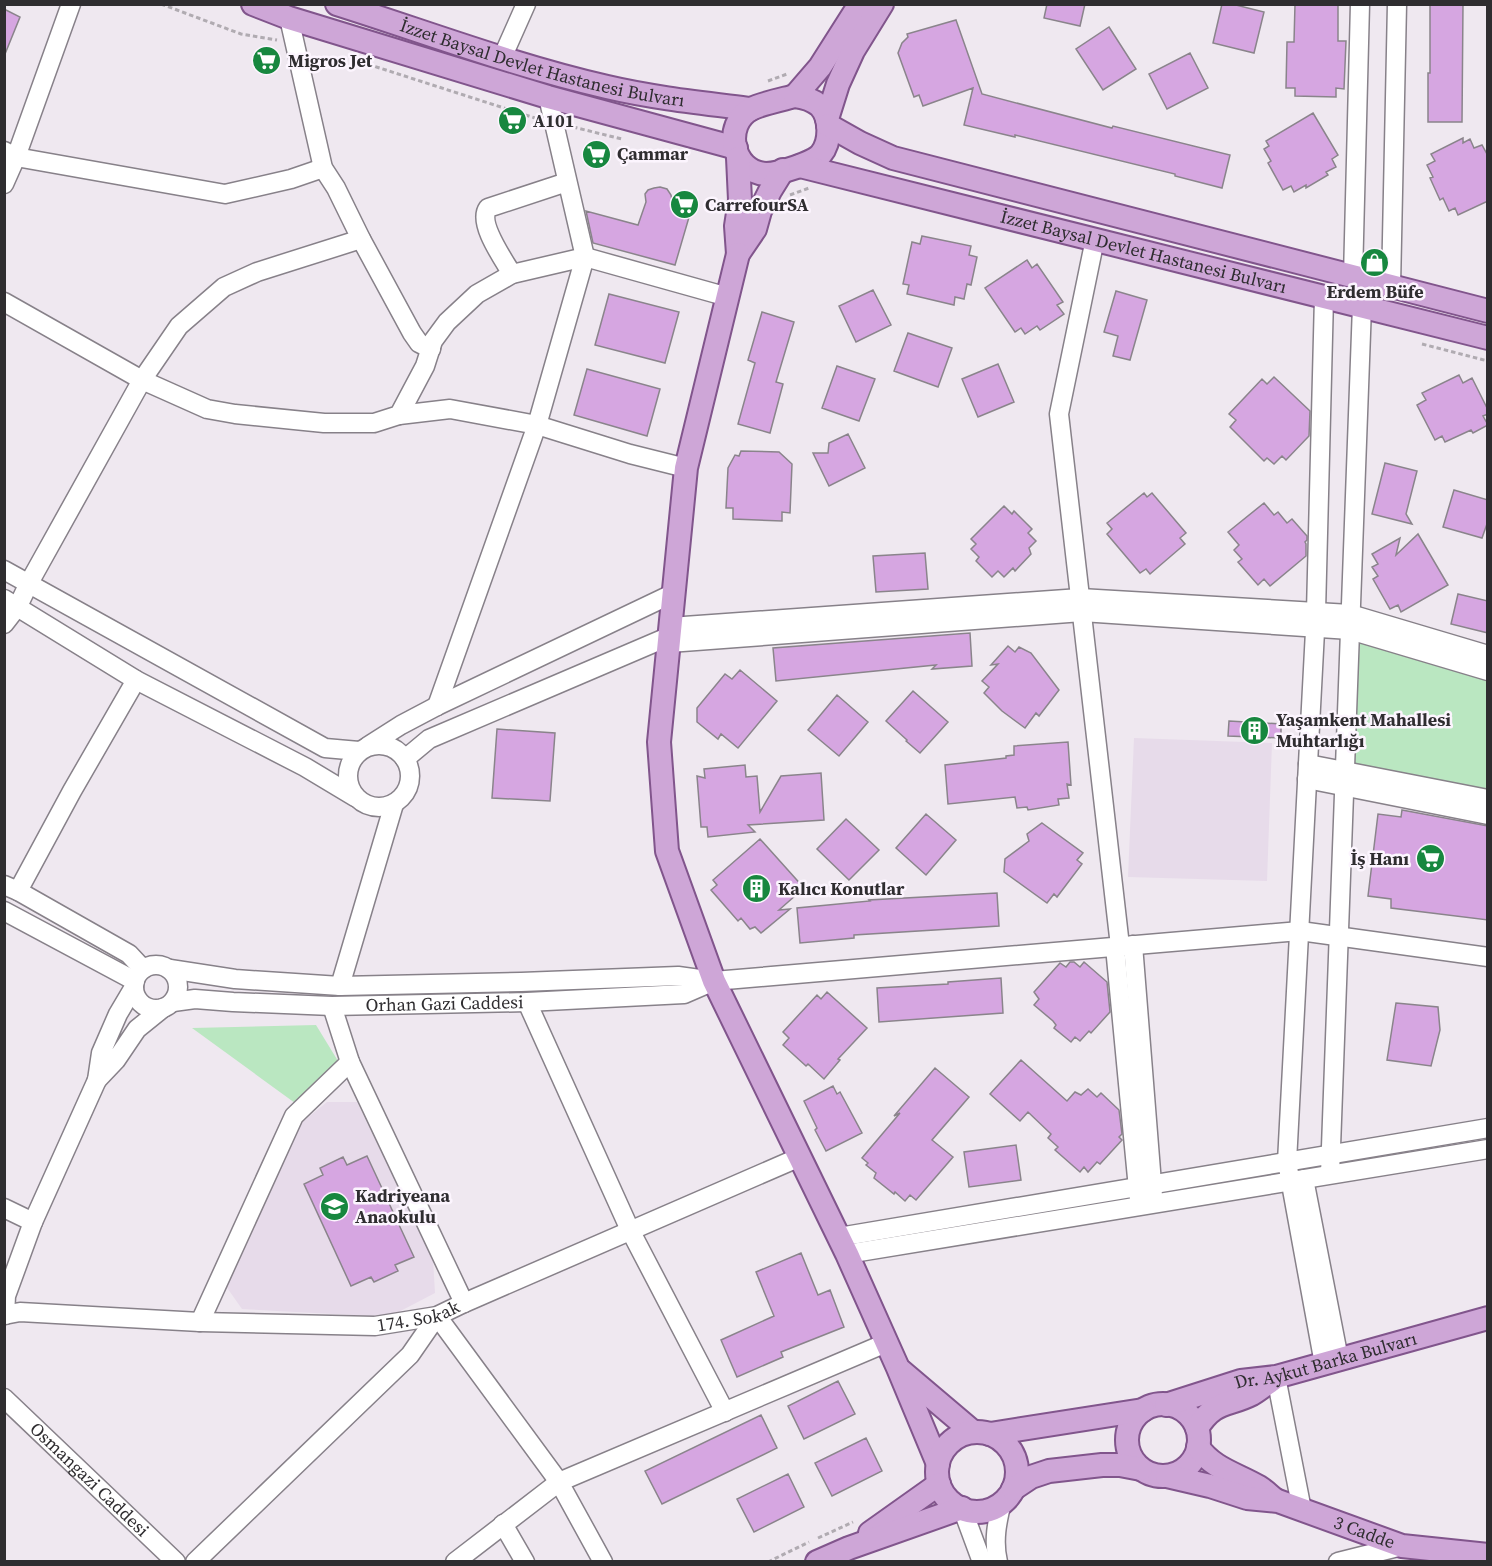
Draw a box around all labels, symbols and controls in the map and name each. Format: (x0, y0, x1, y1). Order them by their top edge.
street label: İzzet Baysal Devlet Hastanesi Bulvarı (397, 12, 686, 113)
supermarket icon: Migros Jet (251, 45, 283, 77)
place label: Migros Jet (288, 48, 373, 73)
supermarket icon: A101 (496, 105, 528, 137)
place label: A101 (533, 108, 574, 133)
supermarket icon: Çammar (580, 138, 612, 170)
place label: Çammar (617, 141, 689, 166)
supermarket icon: CarrefourSA (668, 189, 700, 221)
place label: CarrefourSA (705, 192, 809, 217)
street label: İzzet Baysal Devlet Hastanesi Bulvarı (998, 204, 1289, 299)
shop icon: Erdem Büfe (1359, 247, 1391, 279)
place label: Erdem Büfe (1326, 279, 1424, 304)
place label: Yaşamkent Mahallesi Muhtarlığı (1276, 707, 1451, 753)
building icon: Yaşamkent Mahallesi Muhtarlığı (1239, 714, 1271, 746)
supermarket icon: İş Hanı (1414, 843, 1446, 875)
place label: İş Hanı (1350, 846, 1409, 871)
building icon: Kalıcı Konutlar (741, 873, 773, 905)
place label: Kalıcı Konutlar (778, 876, 905, 901)
street label: Orhan Gazi Caddesi (365, 989, 524, 1017)
place label: Kadriyeana Anaokulu (355, 1183, 450, 1229)
school or university icon: Kadriyeana Anaokulu (318, 1190, 350, 1222)
street label: 174. Sokak (375, 1294, 464, 1337)
street label: Dr. Aykut Barka Bulvarı (1231, 1325, 1420, 1394)
street label: Osmangazi Caddesi (25, 1416, 155, 1542)
street label: 3 Cadde (1330, 1509, 1399, 1554)

